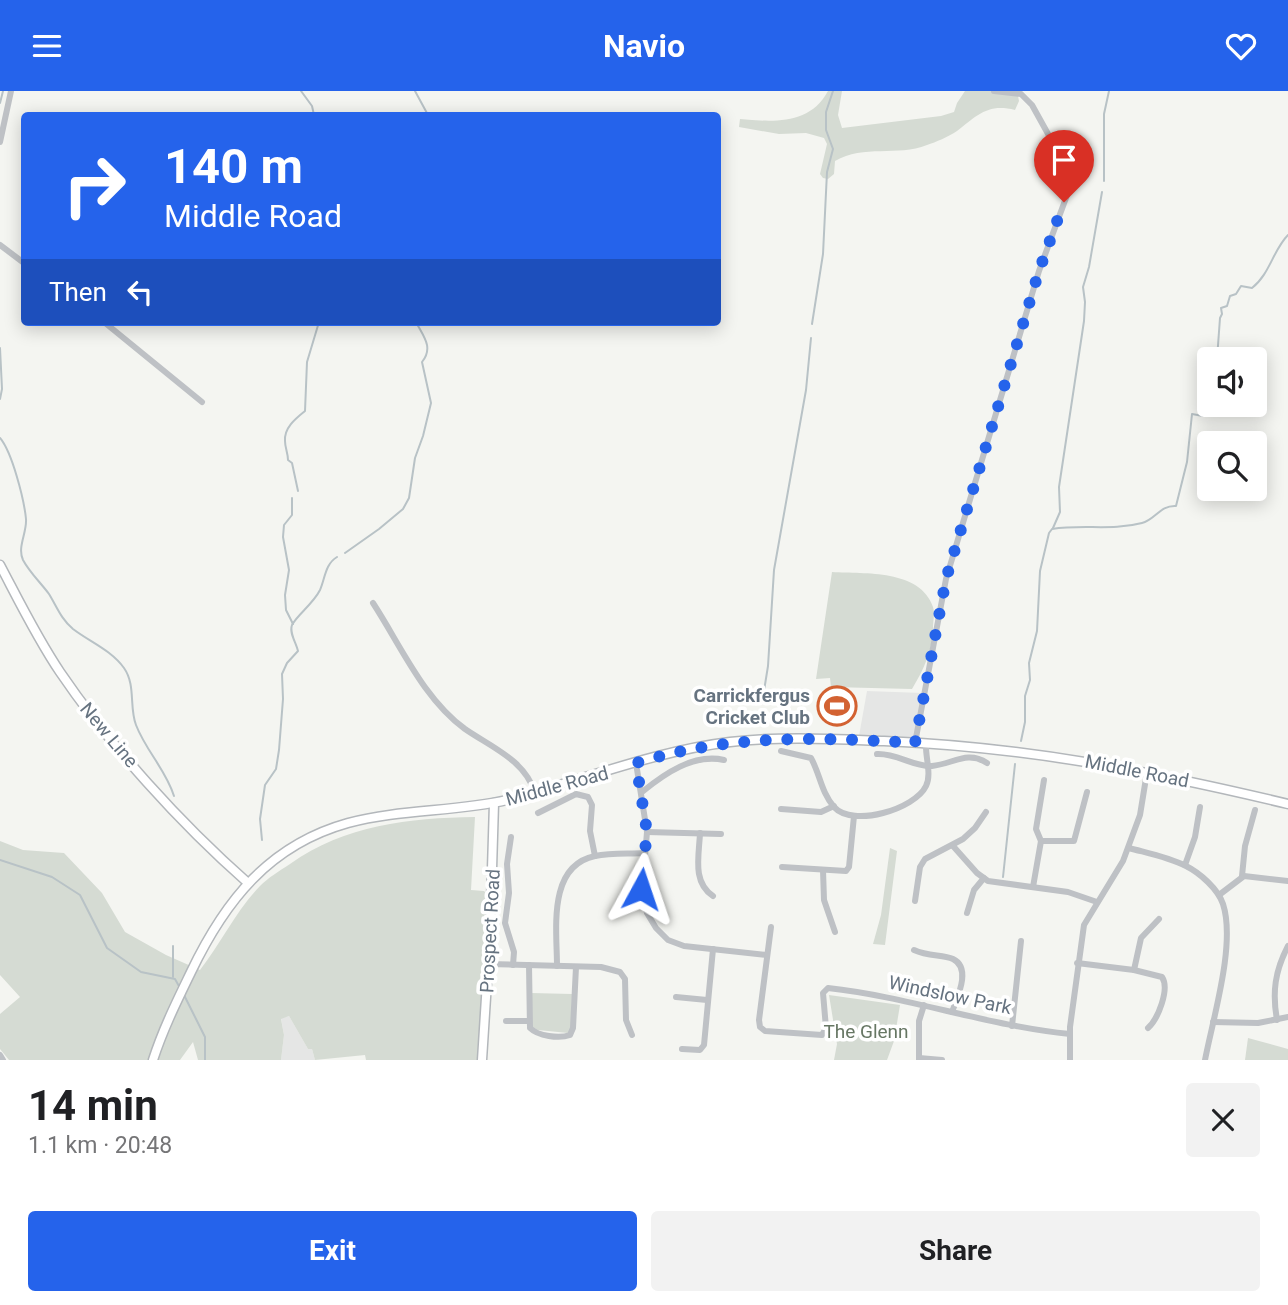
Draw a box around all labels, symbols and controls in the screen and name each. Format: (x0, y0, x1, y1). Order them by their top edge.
icon: menu (28, 27, 66, 65)
text: Navio (603, 27, 685, 65)
icon: heart (1222, 27, 1260, 65)
pin (1034, 130, 1094, 202)
text: 140 m (164, 138, 303, 195)
icon: right (49, 140, 140, 231)
icon: arrive (1045, 141, 1083, 179)
text: Middle Road (164, 197, 342, 235)
icon: left (121, 273, 159, 311)
text: Then (49, 277, 107, 307)
map controls (1197, 347, 1267, 501)
button: sound (1197, 347, 1267, 417)
button: search (1197, 431, 1267, 501)
place label: Carrickfergus Cricket Club (694, 684, 810, 729)
sports icon: Carrickfergus Cricket Club (816, 685, 858, 727)
street label: New Line (75, 698, 143, 772)
street label: Middle Road (1083, 750, 1191, 792)
street label: Middle Road (503, 761, 611, 811)
position arrow (604, 852, 678, 926)
street label: Prospect Road (475, 868, 505, 994)
street label: Windslow Park (886, 971, 1014, 1019)
park label: The Glenn (823, 1020, 909, 1043)
text: 14 min (28, 1081, 158, 1130)
button: close (1186, 1083, 1260, 1157)
text: 1.1 km · 20:48 (28, 1132, 172, 1159)
button: Exit (28, 1211, 637, 1291)
button: Share (651, 1211, 1260, 1291)

